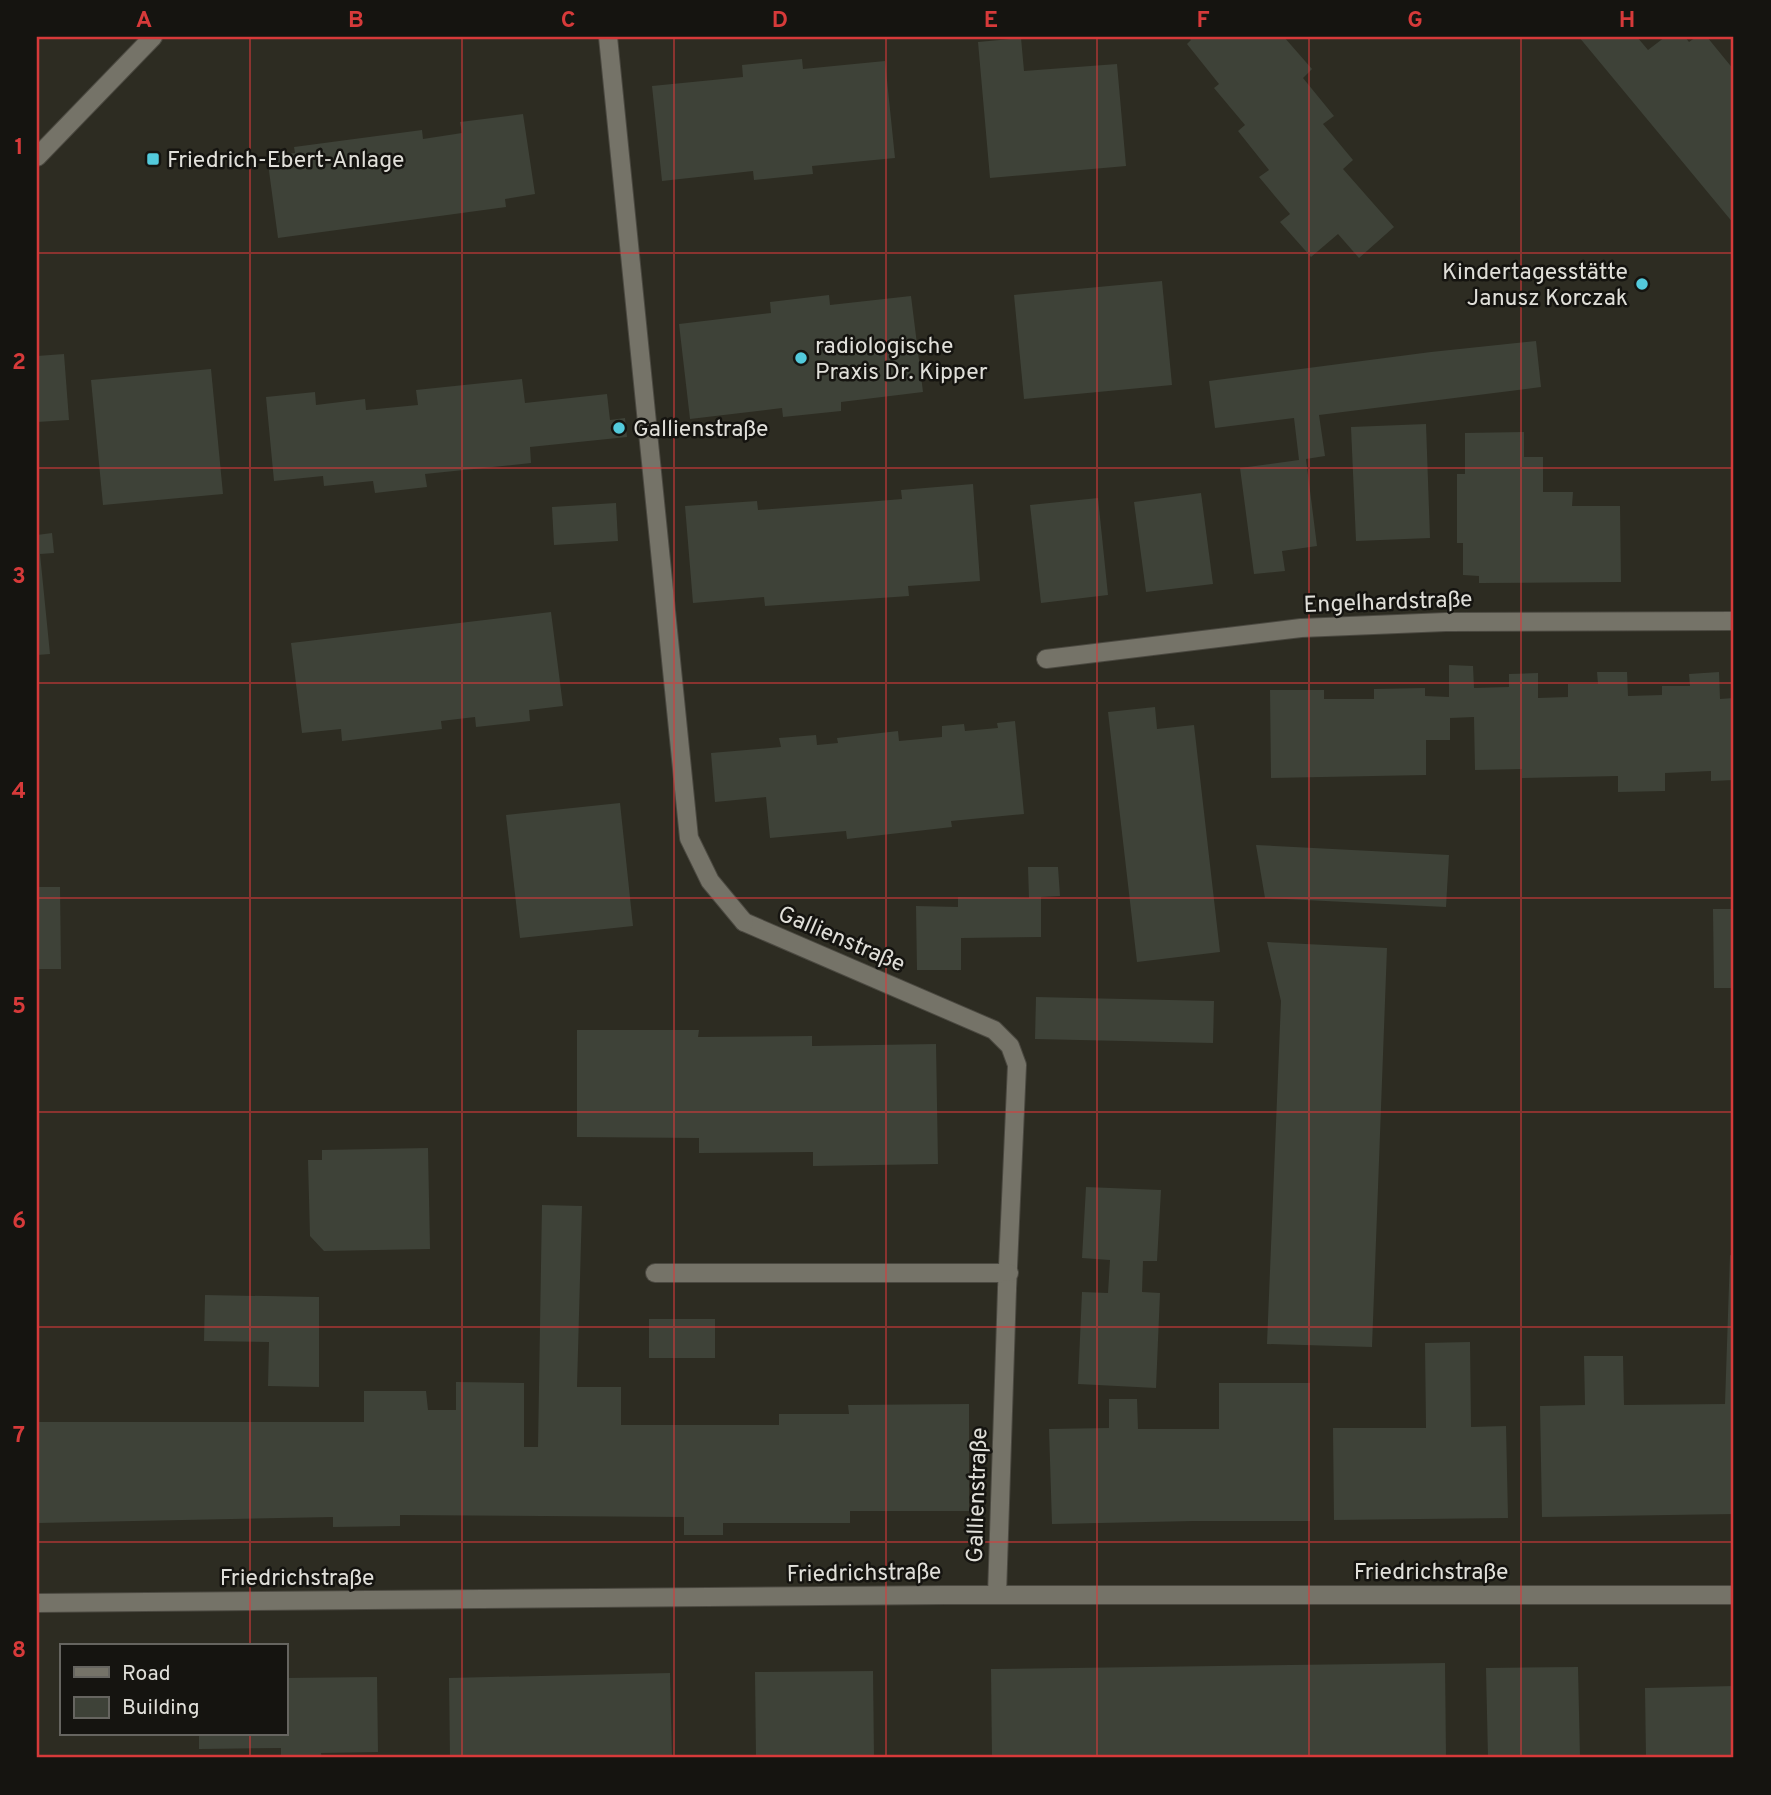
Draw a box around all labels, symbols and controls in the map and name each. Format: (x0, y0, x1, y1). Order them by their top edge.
text: A (136, 7, 152, 36)
text: B (348, 7, 364, 36)
text: C (561, 7, 575, 36)
text: D (772, 7, 788, 36)
text: E (984, 7, 998, 36)
text: F (1196, 7, 1210, 36)
text: G (1407, 7, 1423, 36)
text: H (1619, 7, 1635, 36)
text: 1 (14, 134, 24, 163)
place label: Friedrich-Ebert-Anlage (167, 147, 404, 176)
marker: Friedrich-Ebert-Anlage (145, 151, 161, 167)
place label: Kindertagesstätte Janusz Korczak (1442, 259, 1628, 314)
marker: Kindertagesstätte Janusz Korczak (1634, 276, 1650, 292)
place label: radiologische Praxis Dr. Kipper (815, 333, 988, 388)
text: 2 (12, 349, 26, 378)
marker: radiologische Praxis Dr. Kipper (793, 350, 809, 366)
place label: Gallienstraße (633, 416, 768, 445)
marker: Gallienstraße (611, 420, 627, 436)
text: 3 (12, 563, 26, 592)
street label: Engelhardstraße (1303, 586, 1473, 621)
text: 4 (12, 778, 26, 807)
street label: Gallienstraße (773, 901, 909, 980)
text: 5 (12, 993, 26, 1022)
text: 6 (12, 1208, 26, 1237)
text: 7 (13, 1422, 25, 1451)
street label: Gallienstraße (962, 1427, 995, 1563)
street label: Friedrichstraße (786, 1559, 942, 1590)
street label: Friedrichstraße (1354, 1559, 1508, 1588)
street label: Friedrichstraße (220, 1565, 374, 1594)
text: 8 (12, 1637, 26, 1666)
legend (60, 1644, 287, 1736)
text: Road (122, 1661, 171, 1688)
text: Building (122, 1695, 200, 1722)

